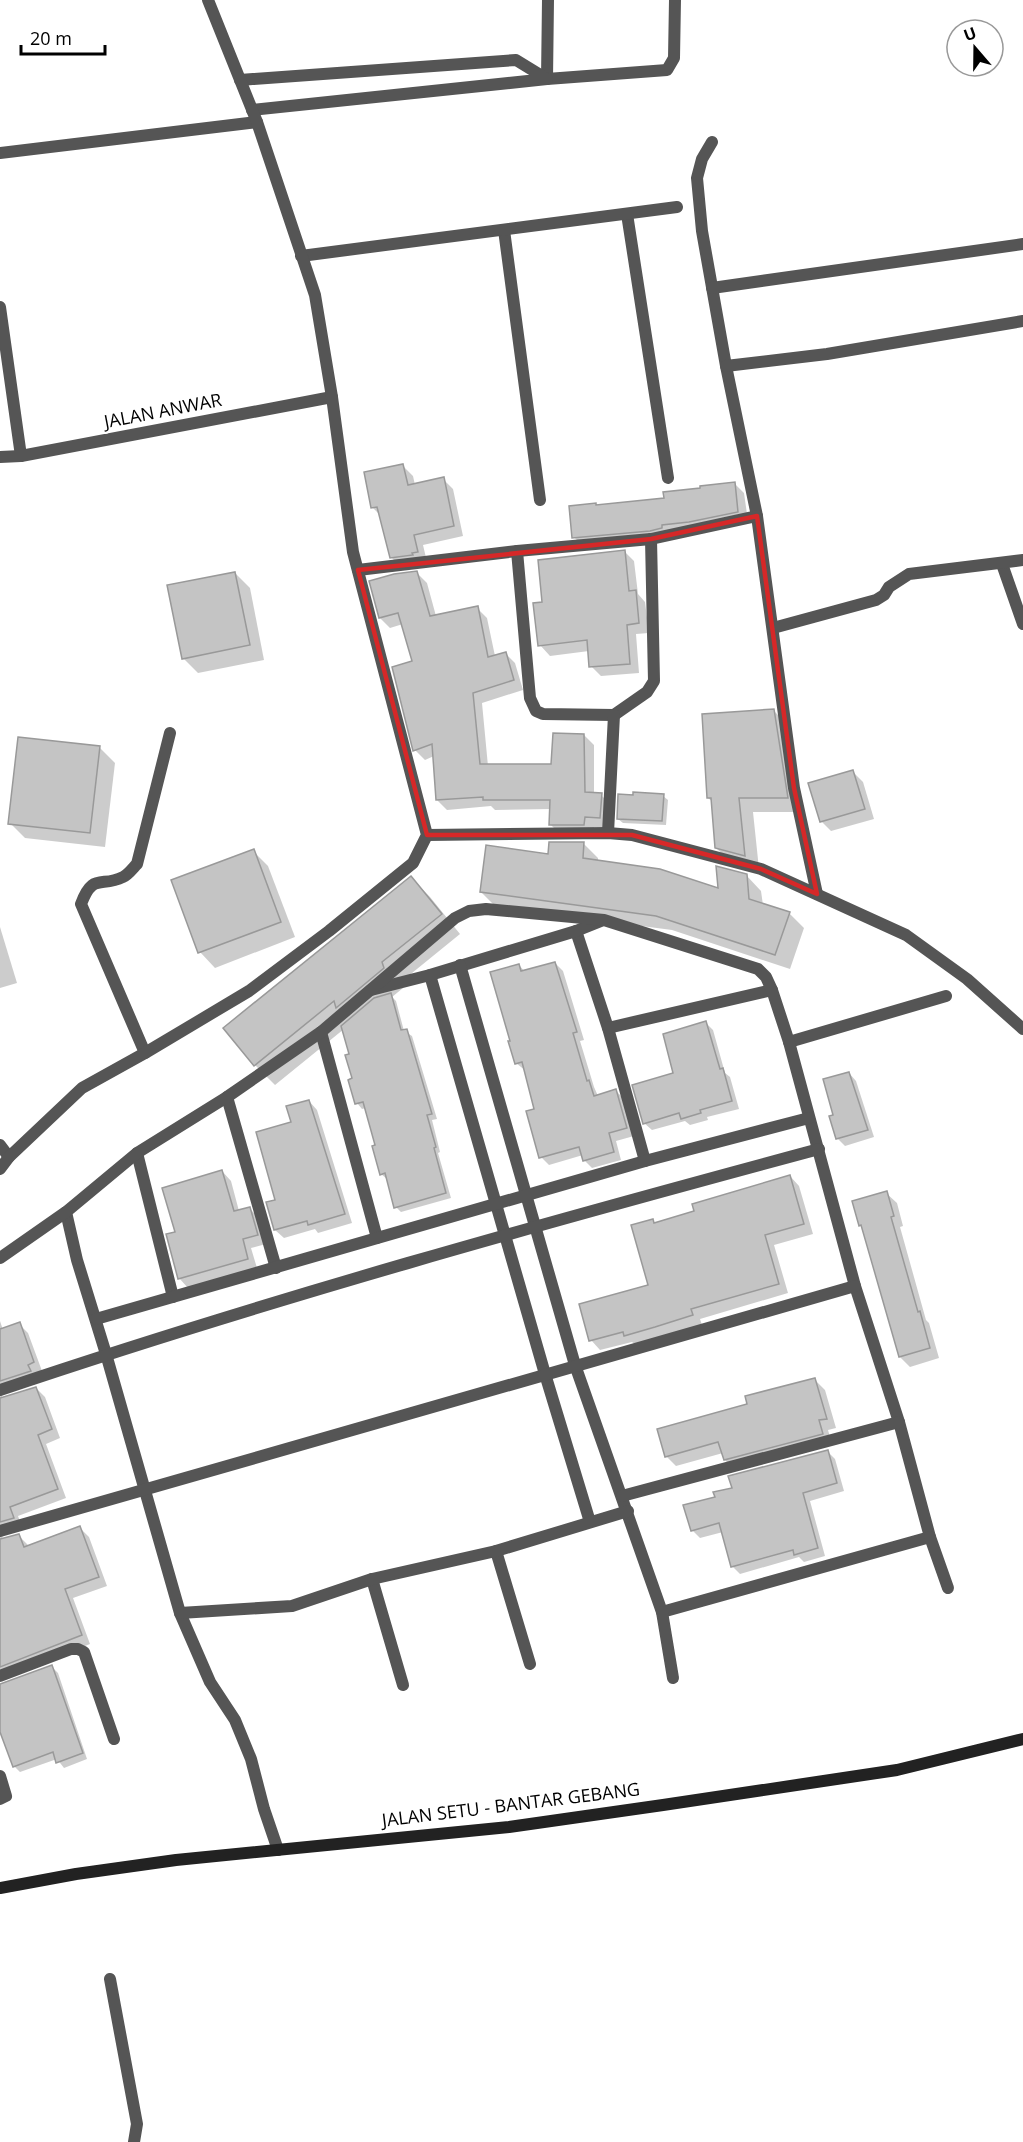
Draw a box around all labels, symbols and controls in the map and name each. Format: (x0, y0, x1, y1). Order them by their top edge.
scale bar (21, 18, 105, 56)
north arrow (945, 18, 1005, 78)
text: U (960, 21, 979, 46)
text: 20 m (30, 26, 72, 50)
street label: JALAN ANWAR (100, 387, 224, 434)
street label: JALAN SETU - BANTAR GEBANG (379, 1776, 641, 1832)

